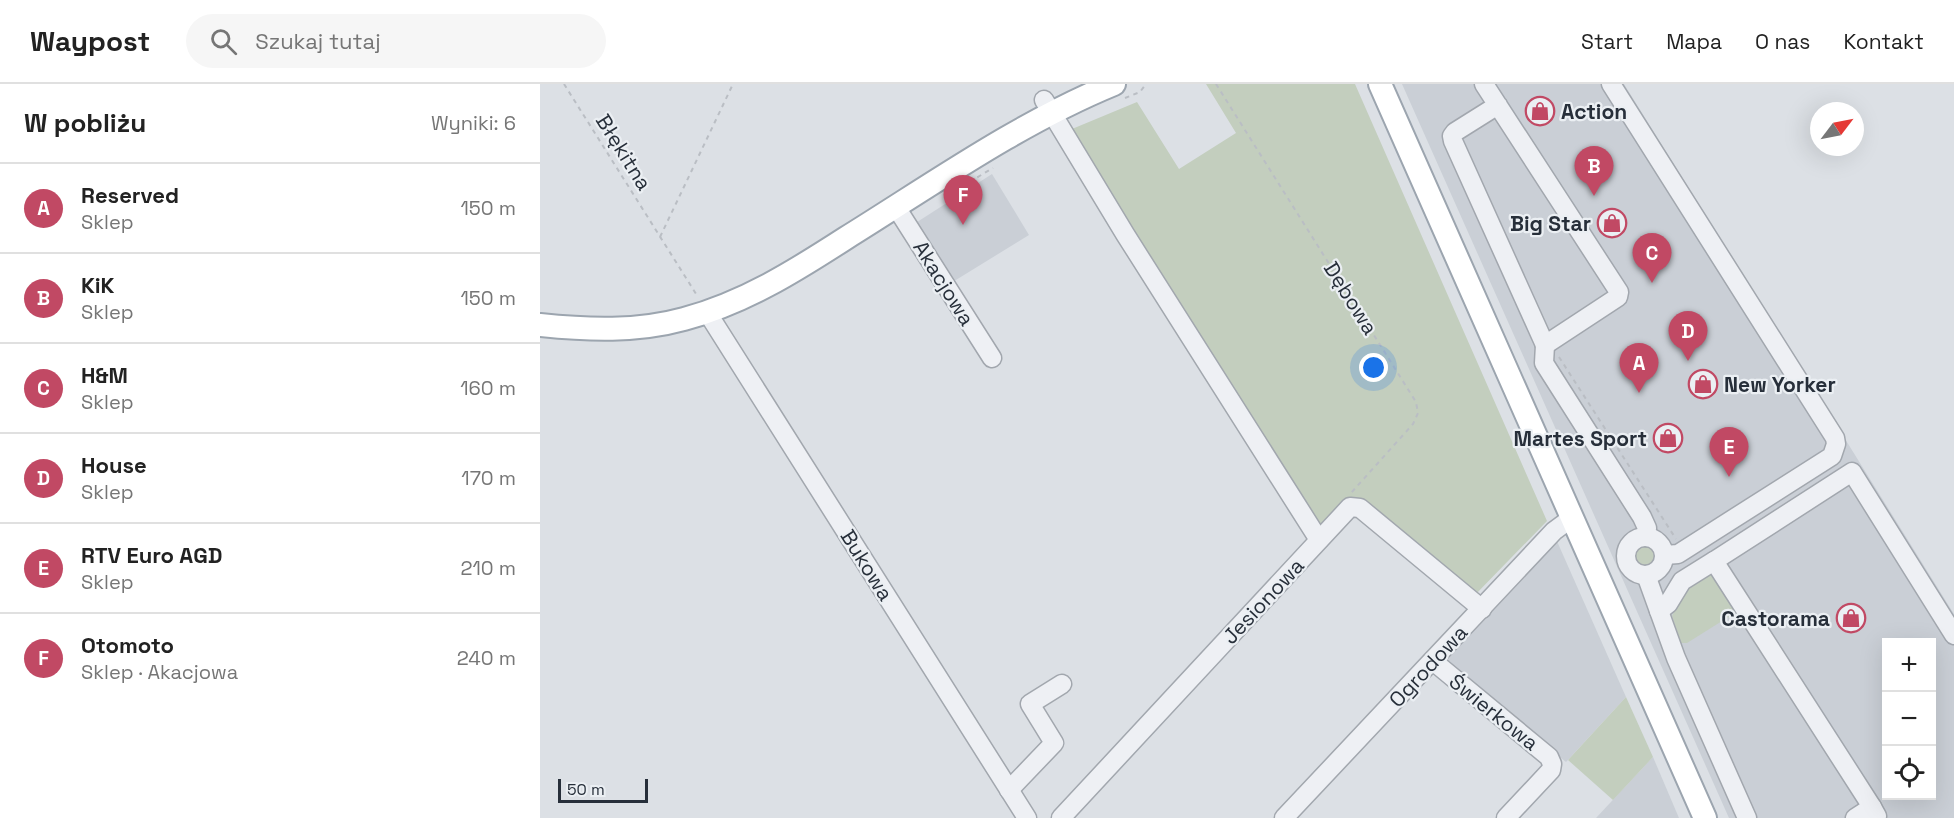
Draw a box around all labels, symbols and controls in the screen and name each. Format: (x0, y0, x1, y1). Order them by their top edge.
search box (186, 14, 606, 68)
text: Waypost (30, 23, 150, 59)
icon: search (207, 25, 240, 58)
text: Szukaj tutaj (255, 27, 381, 55)
text: Start (1581, 28, 1633, 55)
text: Mapa (1666, 28, 1722, 55)
text: O nas (1755, 28, 1810, 55)
text: Kontakt (1843, 28, 1924, 55)
shop icon: Action (1524, 95, 1556, 127)
place label: Action (1561, 98, 1627, 125)
north arrow (1810, 102, 1864, 156)
text: W pobliżu (24, 106, 146, 140)
street label: Błękitna (590, 109, 658, 195)
text: Wyniki: 6 (431, 110, 516, 136)
pin: B (1574, 147, 1614, 196)
pin: F (944, 176, 982, 225)
text: Reserved (81, 181, 179, 209)
text: A (37, 195, 50, 221)
text: 150 m (461, 195, 516, 221)
shop icon: Big Star (1596, 207, 1628, 239)
text: Sklep (81, 209, 134, 235)
place label: Big Star (1510, 210, 1591, 237)
pin: C (1632, 234, 1672, 283)
street label: Akacjowa (907, 235, 981, 331)
street label: Dębowa (1318, 256, 1384, 340)
text: KiK (81, 271, 114, 299)
text: B (37, 285, 50, 311)
text: 150 m (461, 285, 516, 311)
text: Sklep (81, 299, 134, 325)
pin: D (1668, 312, 1708, 361)
pin: A (1620, 344, 1658, 393)
your location (1359, 353, 1388, 382)
text: H&M (81, 361, 128, 389)
shop icon: New Yorker (1687, 368, 1719, 400)
place label: New Yorker (1724, 371, 1836, 398)
text: C (37, 375, 50, 401)
text: 160 m (460, 375, 516, 401)
text: Sklep (81, 389, 134, 415)
shop icon: Martes Sport (1652, 422, 1684, 454)
place label: Martes Sport (1514, 425, 1647, 452)
pin: E (1710, 428, 1748, 477)
text: House (81, 451, 147, 479)
text: D (37, 465, 50, 491)
text: 170 m (461, 465, 516, 491)
text: Sklep (81, 479, 134, 505)
street label: Bukowa (835, 524, 899, 606)
text: RTV Euro AGD (81, 541, 222, 569)
street label: Jesionowa (1216, 552, 1310, 650)
text: E (38, 555, 49, 581)
text: 210 m (460, 555, 516, 581)
text: Sklep (81, 569, 134, 595)
shop icon: Castorama (1835, 602, 1867, 634)
place label: Castorama (1721, 605, 1830, 632)
street label: Ogrodowa (1383, 619, 1473, 713)
text: Otomoto (81, 631, 174, 659)
map controls (1882, 638, 1936, 800)
button: + (1882, 638, 1936, 692)
text: F (38, 645, 49, 671)
text: 240 m (457, 645, 516, 671)
text: Sklep · Akacjowa (81, 659, 238, 685)
street label: Świerkowa (1444, 668, 1544, 756)
button: − (1882, 692, 1936, 746)
button: locate (1882, 746, 1936, 800)
scale bar (558, 776, 648, 804)
text: 50 m (567, 779, 605, 800)

